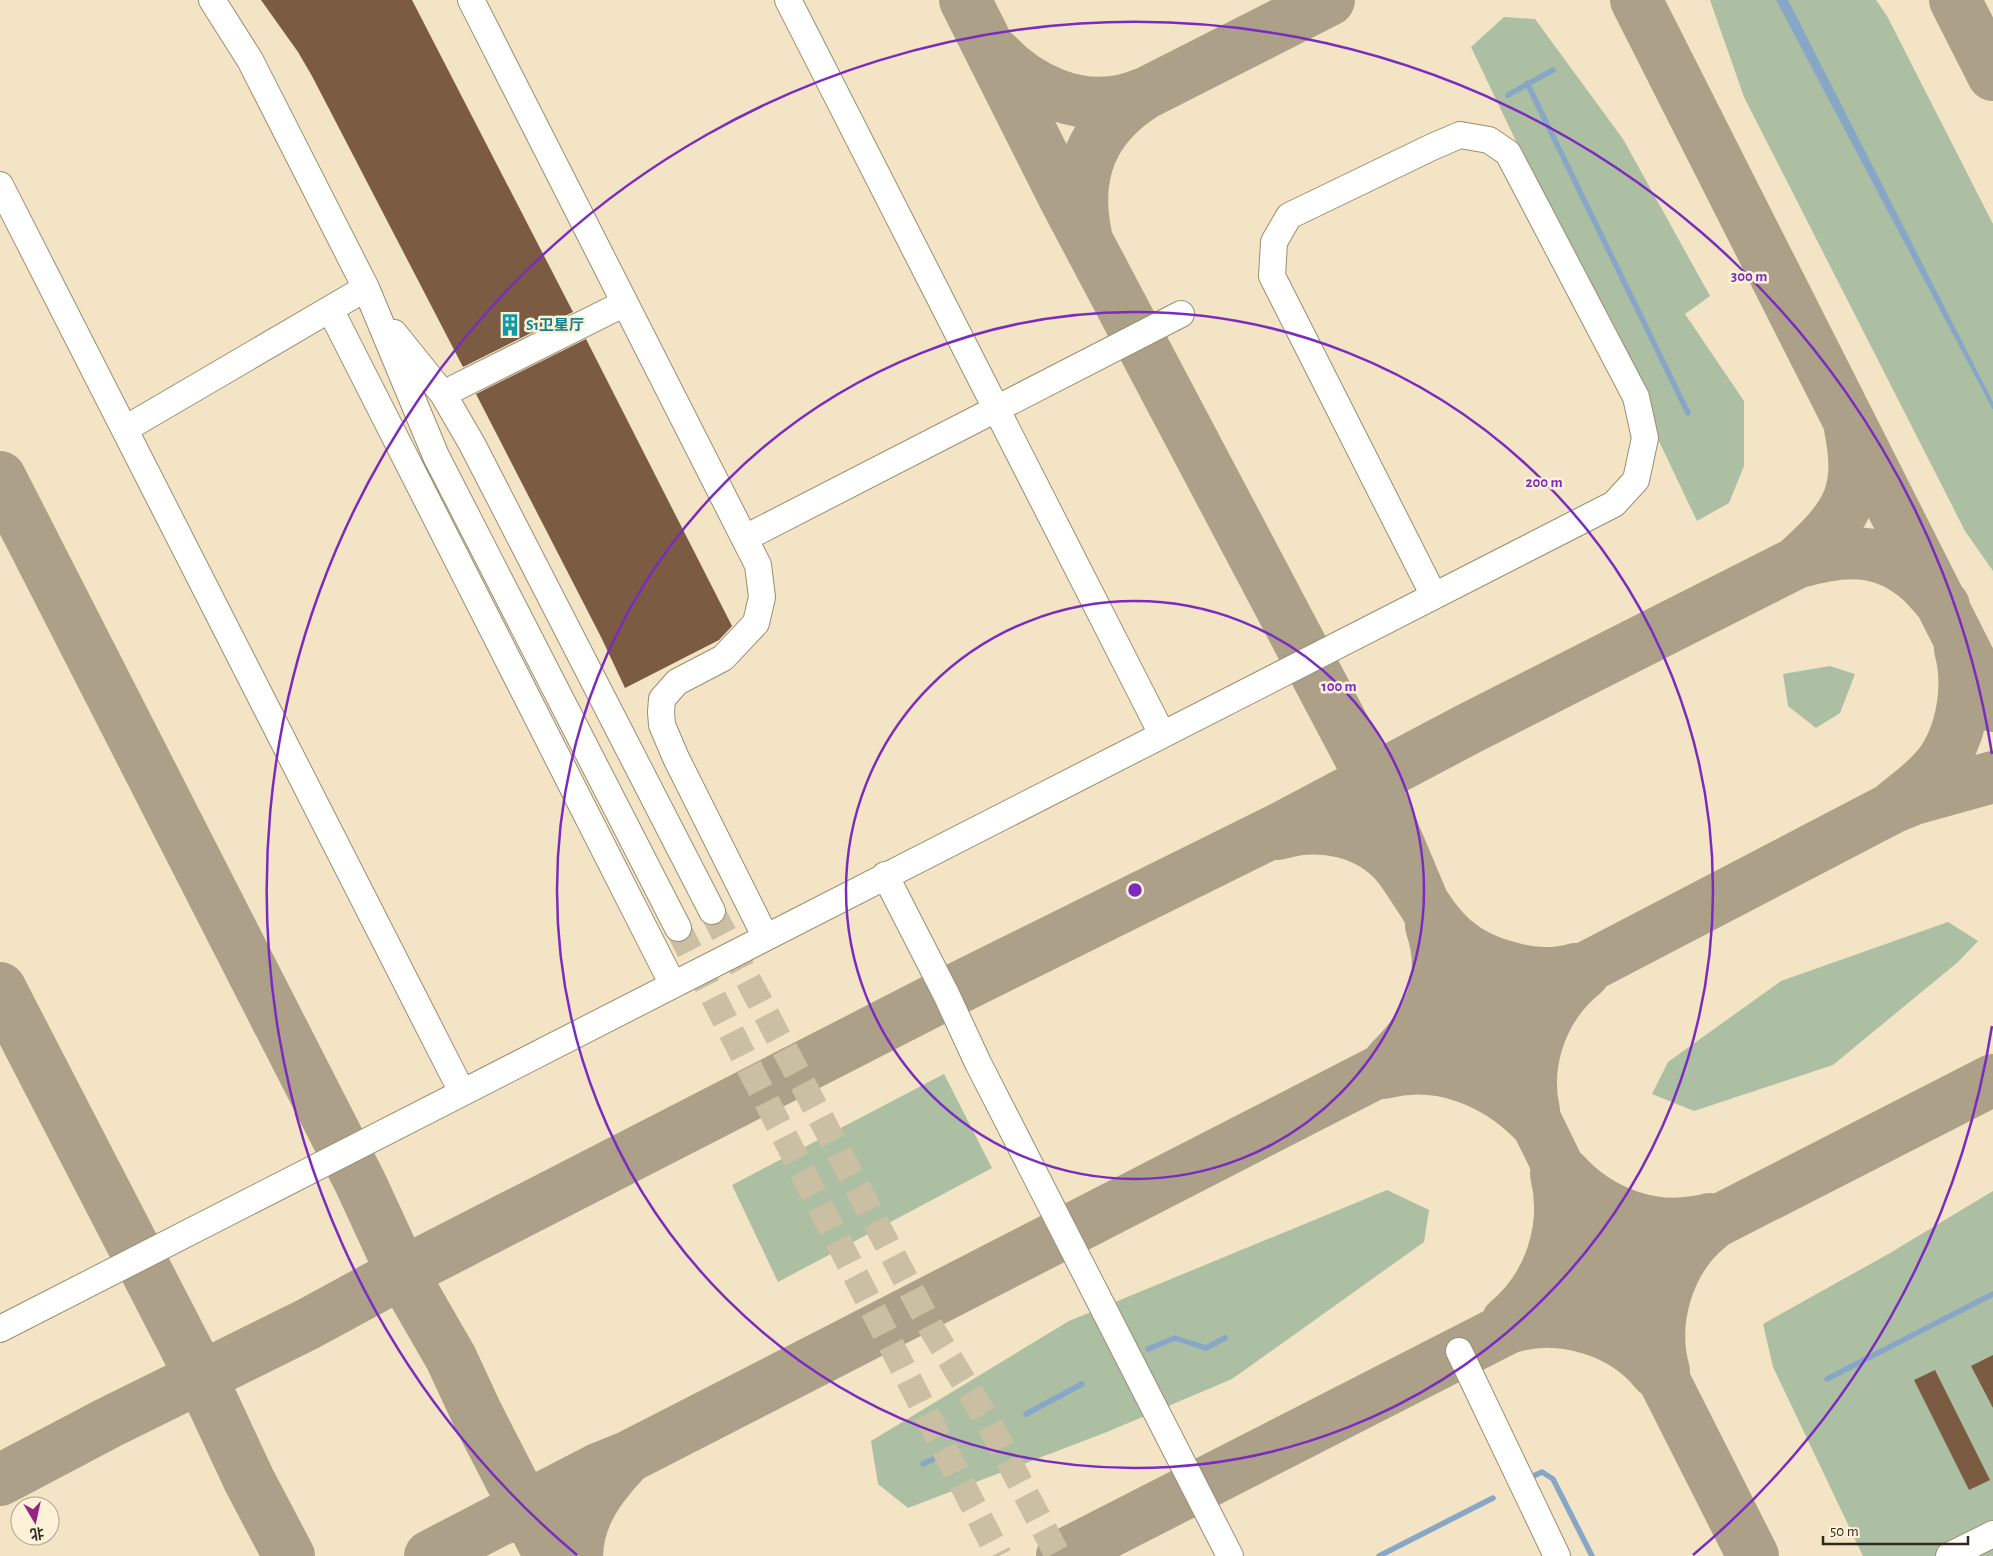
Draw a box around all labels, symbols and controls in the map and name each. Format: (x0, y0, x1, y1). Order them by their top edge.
text: 300 m (1731, 269, 1767, 284)
building icon: S1卫星厅 (497, 312, 523, 338)
place label: S1卫星厅 (526, 318, 584, 333)
text: 200 m (1525, 475, 1563, 490)
text: 100 m (1321, 679, 1357, 694)
centre of rings (1126, 881, 1144, 899)
north arrow (10, 1496, 60, 1546)
scale bar (1823, 1514, 1968, 1546)
text: 50 m (1830, 1524, 1859, 1539)
text: 北 (29, 1525, 45, 1542)

